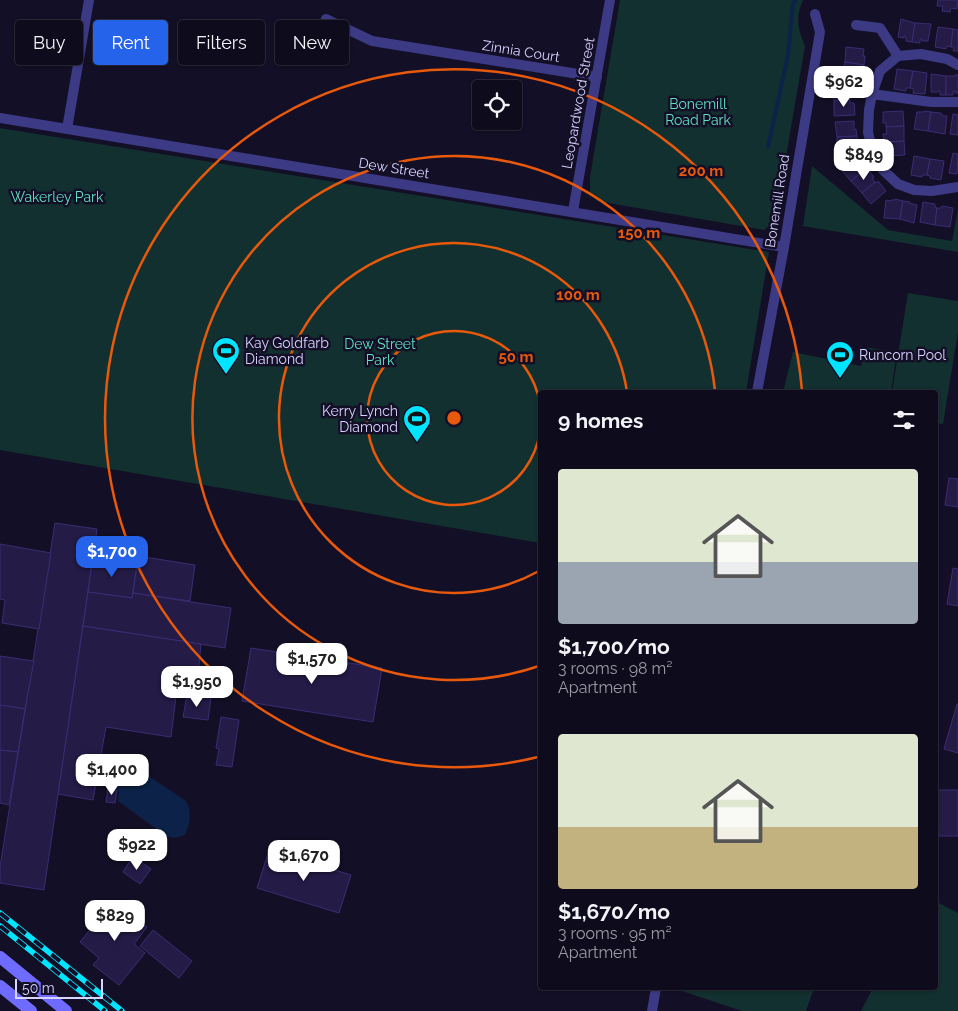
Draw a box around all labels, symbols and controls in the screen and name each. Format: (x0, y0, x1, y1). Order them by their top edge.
chip: Buy (15, 20, 83, 65)
chip: Rent (93, 20, 168, 65)
chip: Filters (178, 20, 265, 65)
chip: New (275, 20, 349, 65)
street label: Leopardwood Street (559, 36, 597, 170)
street label: Zinnia Court (481, 37, 561, 65)
pin: $962 (814, 66, 874, 108)
text: $962 (825, 72, 863, 91)
map controls (472, 80, 522, 130)
button: locate (472, 80, 522, 130)
park label: Bonemill Road Park (665, 96, 731, 128)
pin: $849 (834, 138, 894, 181)
text: $849 (845, 145, 883, 164)
street label: Bonemill Road (762, 153, 792, 249)
street label: Dew Street (357, 155, 431, 182)
text: 200 m (679, 162, 723, 180)
park label: Wakerley Park (11, 189, 104, 205)
text: 150 m (618, 224, 660, 242)
text: 100 m (556, 286, 600, 304)
place label: Kay Goldfarb Diamond (245, 335, 329, 367)
sports icon: Kay Goldfarb Diamond (211, 336, 241, 375)
park label: Dew Street Park (344, 336, 416, 368)
sports icon: Runcorn Pool (825, 340, 855, 379)
place label: Runcorn Pool (859, 347, 946, 363)
text: 50 m (498, 348, 534, 366)
place label: Kerry Lynch Diamond (322, 403, 398, 435)
sports icon: Kerry Lynch Diamond (402, 404, 432, 443)
icon: filters (890, 406, 918, 434)
text: 9 homes (558, 408, 643, 433)
centre of rings (445, 409, 463, 427)
icon: home (693, 501, 783, 591)
pin: $1,700 (71, 536, 153, 578)
text: $1,700 (87, 542, 137, 561)
text: $1,700/mo (558, 634, 670, 659)
pin: $1,570 (271, 642, 353, 685)
text: $1,570 (287, 649, 337, 668)
text: 3 rooms · 98 m² (558, 659, 673, 678)
pin: $1,950 (156, 666, 238, 708)
text: $1,950 (172, 672, 222, 691)
text: Apartment (558, 678, 637, 697)
pin: $1,400 (71, 754, 153, 796)
text: $1,400 (87, 760, 137, 779)
icon: home (693, 766, 783, 856)
pin: $922 (107, 828, 167, 871)
text: $922 (118, 835, 156, 854)
pin: $1,670 (263, 840, 345, 882)
text: $1,670 (279, 846, 329, 865)
text: $1,670/mo (558, 899, 670, 924)
pin: $829 (85, 900, 145, 942)
text: $829 (96, 906, 134, 925)
text: 3 rooms · 95 m² (558, 924, 672, 943)
text: Apartment (558, 943, 637, 962)
scale bar (15, 976, 102, 999)
text: 50 m (22, 980, 55, 996)

